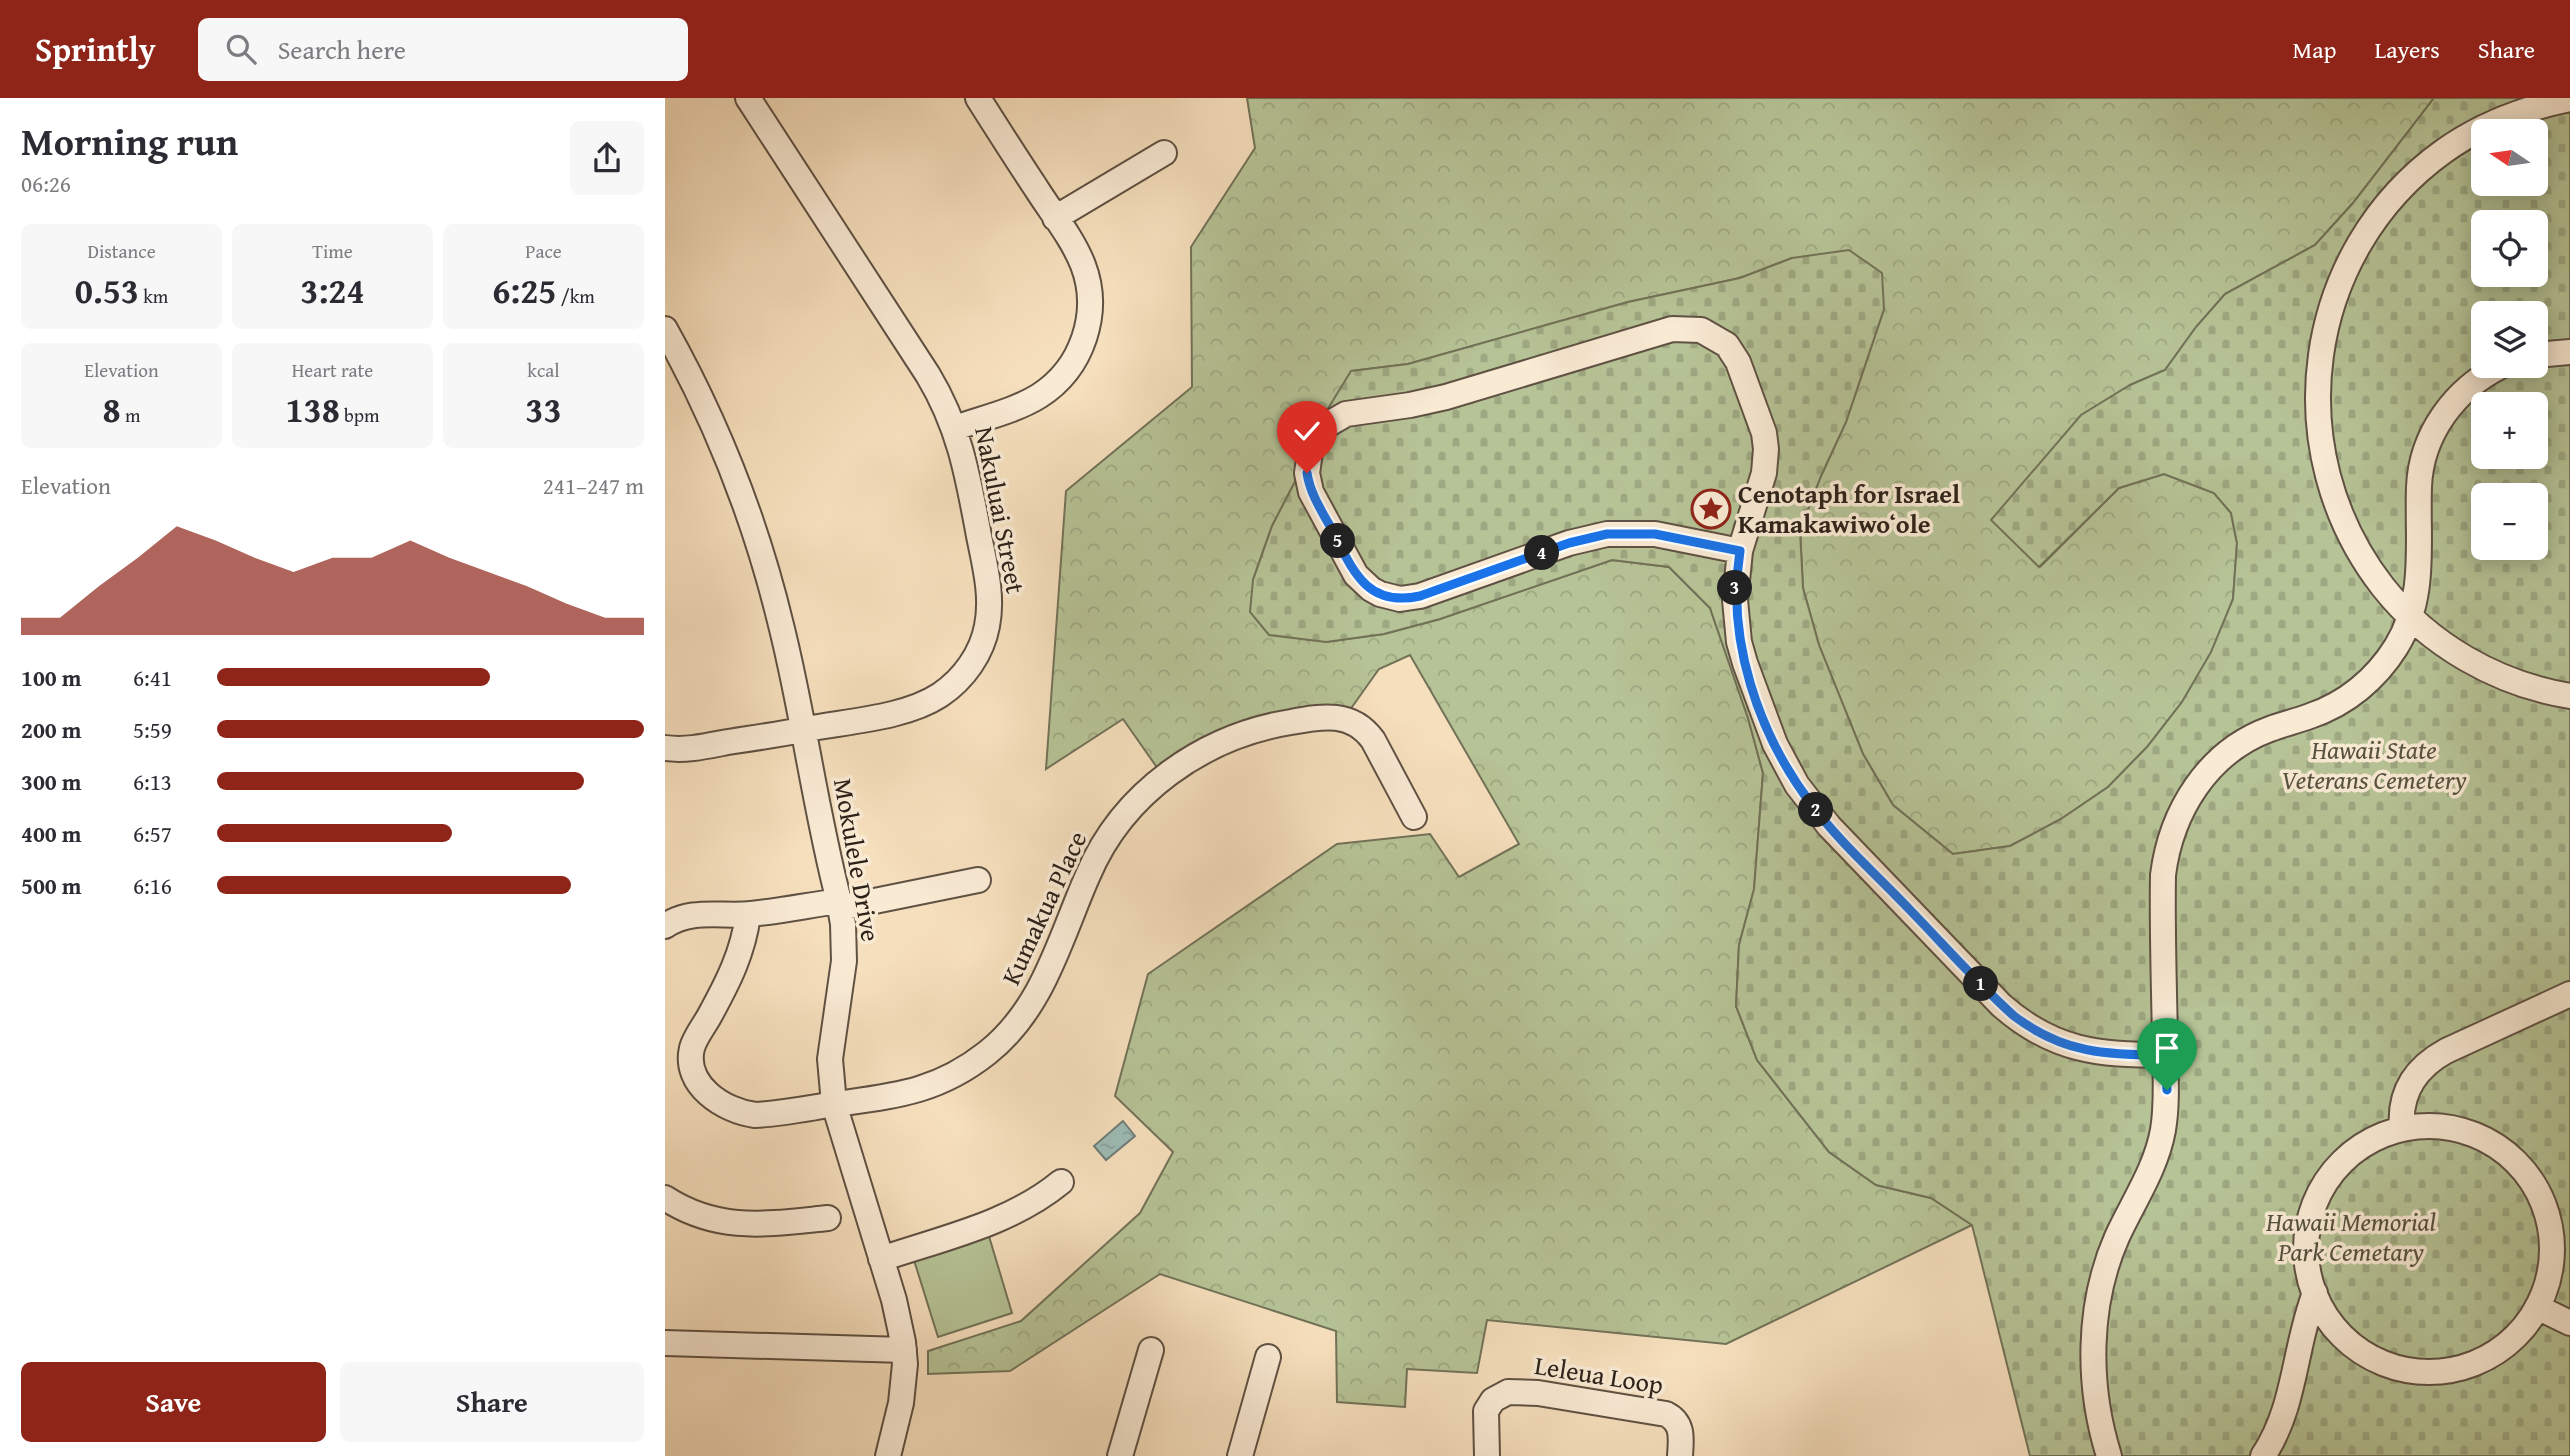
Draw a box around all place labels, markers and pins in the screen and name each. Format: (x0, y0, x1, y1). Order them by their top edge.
pin (1277, 401, 1337, 473)
place label: Cenotaph for Israel Kamakawiwoʻole (1738, 474, 1960, 543)
place icon: Cenotaph for Israel Kamakawiwoʻole (1690, 488, 1732, 530)
pin: 5 (1321, 524, 1355, 558)
pin: 4 (1525, 536, 1559, 570)
pin: 3 (1717, 570, 1753, 606)
pin: 2 (1799, 792, 1833, 828)
pin: 1 (1963, 966, 1999, 1001)
pin (2137, 1018, 2197, 1090)

